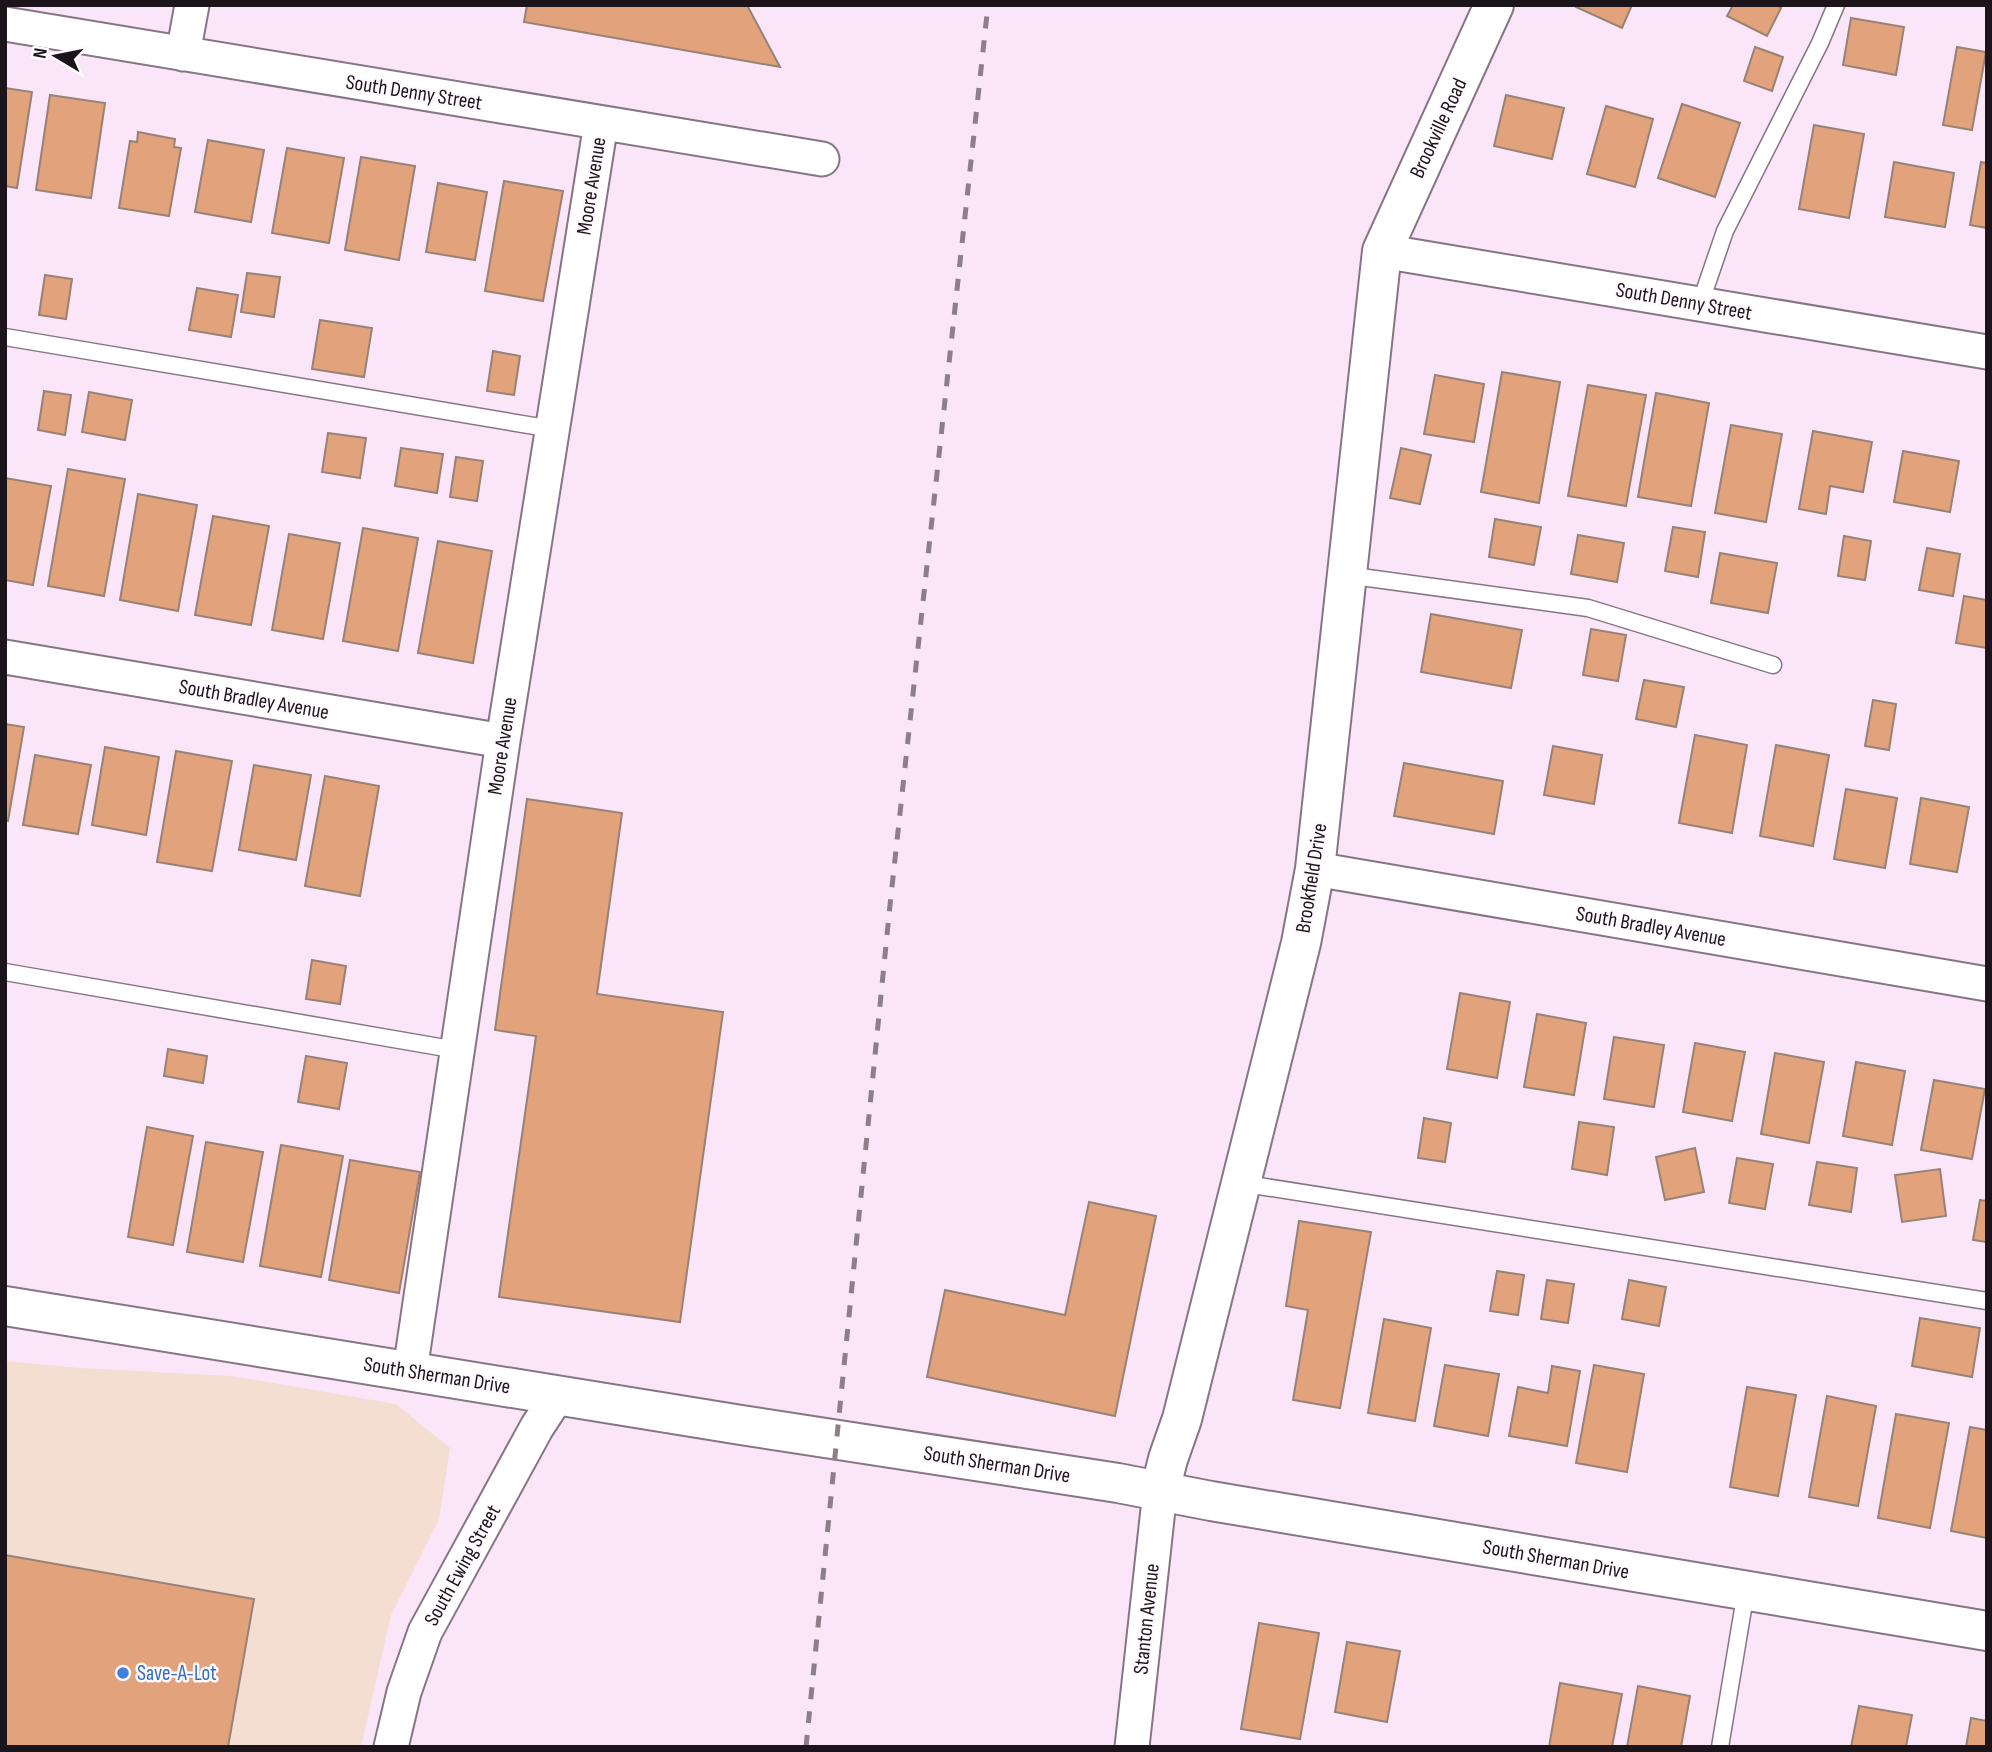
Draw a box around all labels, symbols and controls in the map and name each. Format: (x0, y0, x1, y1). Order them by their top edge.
north arrow (21, 21, 91, 91)
text: N (29, 46, 53, 60)
street label: South Denny Street (344, 69, 484, 116)
street label: Brookville Road (1404, 74, 1472, 182)
street label: Moore Avenue (571, 135, 612, 237)
street label: South Denny Street (1614, 277, 1754, 326)
street label: South Bradley Avenue (177, 674, 331, 725)
street label: Moore Avenue (482, 695, 523, 797)
street label: Brookfield Drive (1290, 821, 1333, 935)
street label: South Bradley Avenue (1574, 901, 1728, 952)
street label: South Sherman Drive (362, 1352, 512, 1399)
street label: South Sherman Drive (922, 1441, 1072, 1488)
street label: South Ewing Street (419, 1500, 506, 1630)
street label: South Sherman Drive (1481, 1534, 1631, 1585)
street label: Stanton Avenue (1128, 1562, 1165, 1676)
place label: Save-A-Lot (137, 1661, 217, 1686)
marker: Save-A-Lot (115, 1665, 131, 1681)

